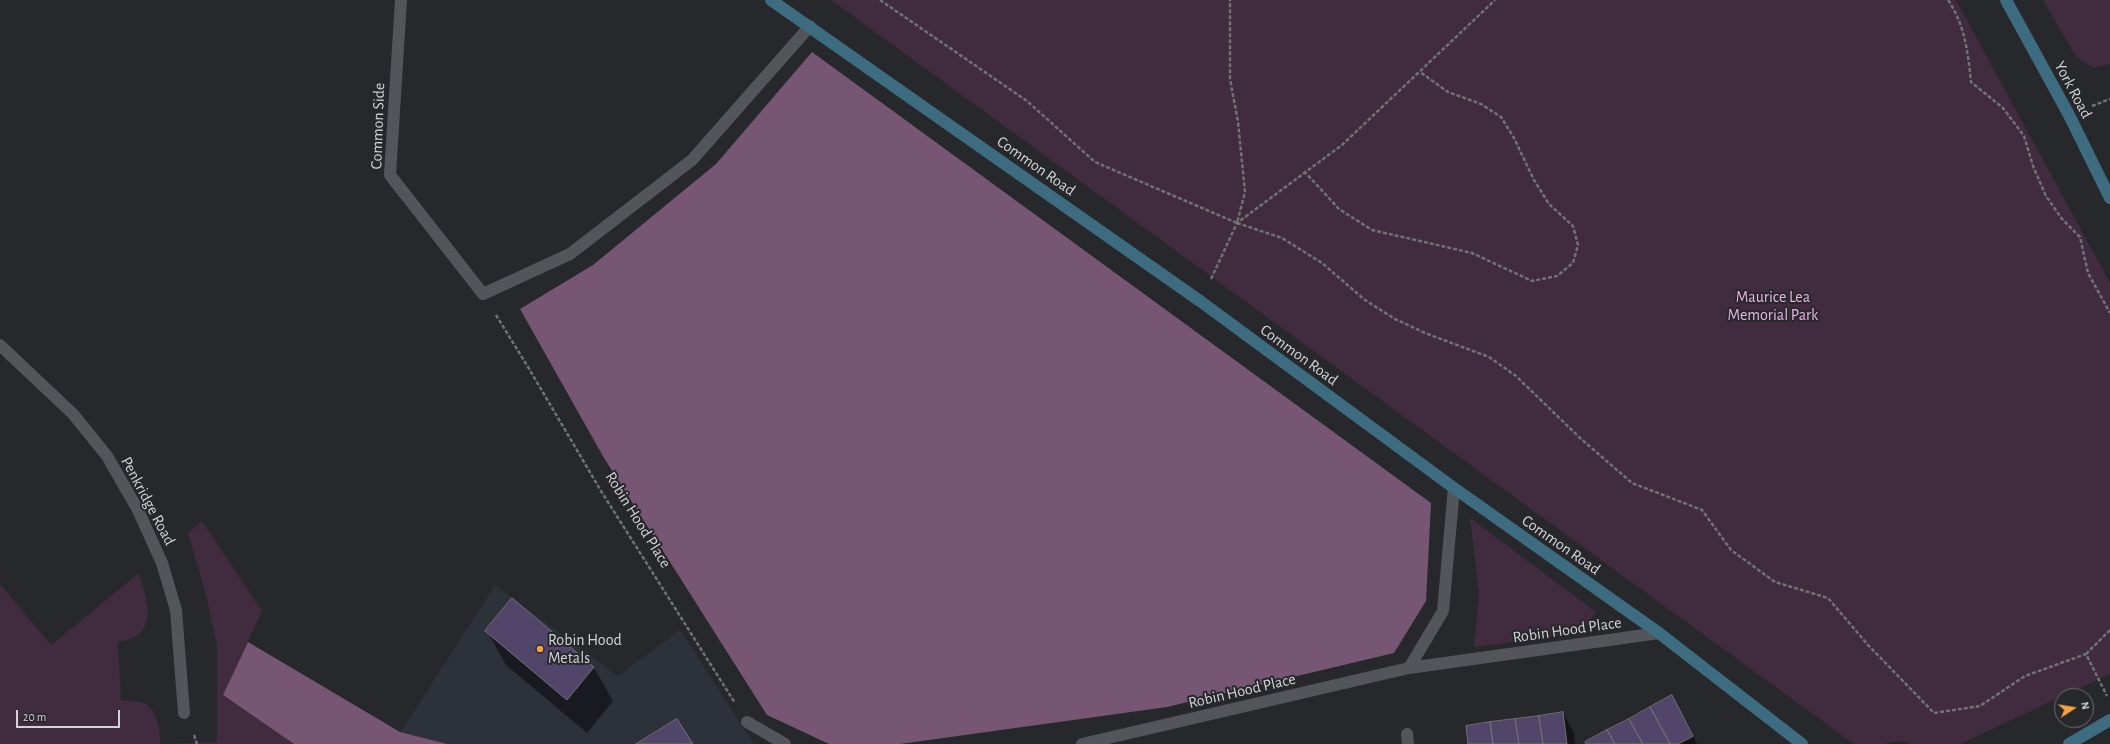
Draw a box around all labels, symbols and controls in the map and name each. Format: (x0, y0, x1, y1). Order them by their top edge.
street label: York Road (2050, 58, 2096, 122)
street label: Common Side (367, 82, 389, 170)
street label: Common Road (993, 132, 1079, 200)
park label: Maurice Lea Memorial Park (1728, 287, 1818, 325)
street label: Common Road (1256, 320, 1342, 390)
street label: Penkridge Road (117, 453, 179, 549)
street label: Robin Hood Place (601, 468, 675, 572)
street label: Common Road (1518, 511, 1604, 579)
street label: Robin Hood Place (1511, 613, 1623, 647)
place label: Robin Hood Metals (548, 630, 622, 668)
marker: Robin Hood Metals (535, 644, 545, 654)
street label: Robin Hood Place (1186, 669, 1298, 713)
north arrow (2054, 688, 2094, 728)
text: N (2079, 701, 2091, 710)
scale bar (18, 702, 122, 728)
text: 20 m (23, 711, 46, 723)

